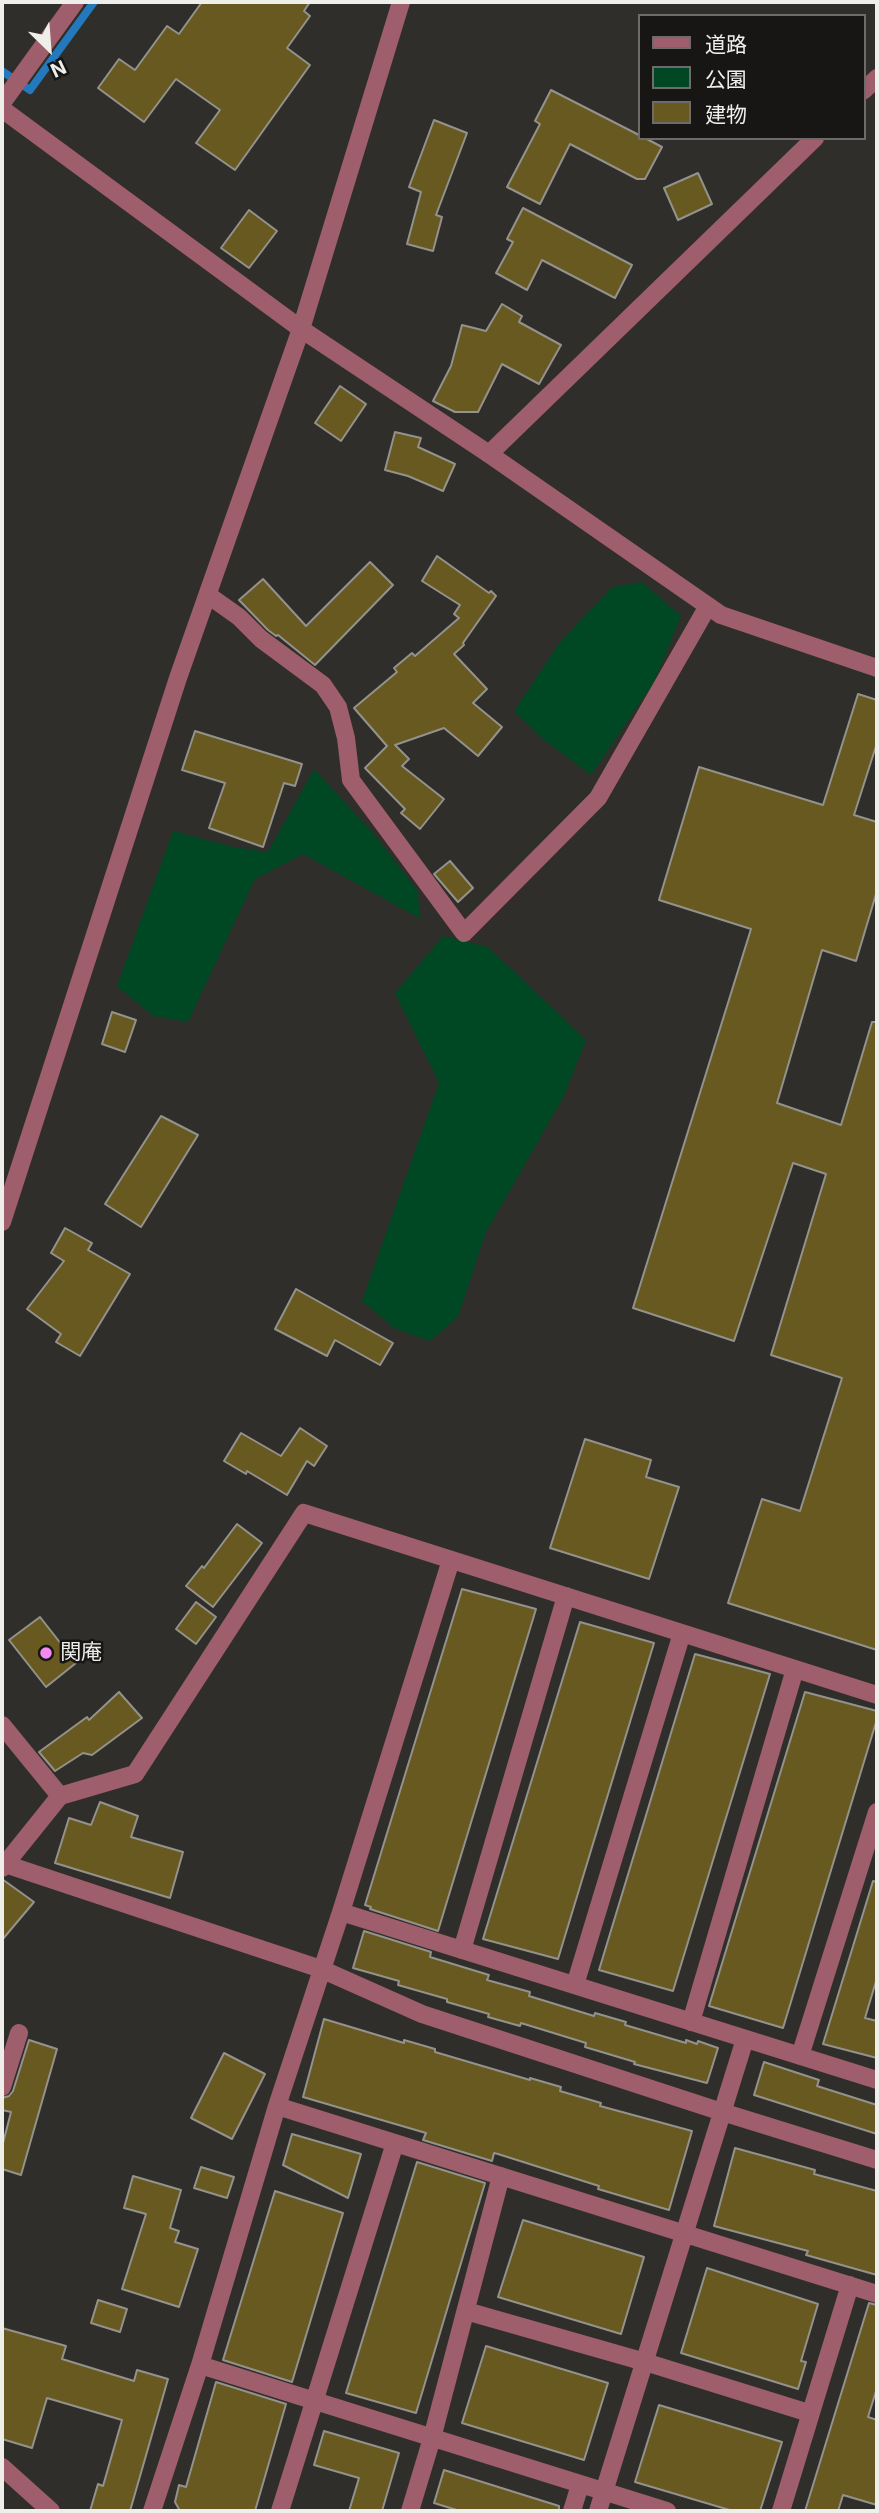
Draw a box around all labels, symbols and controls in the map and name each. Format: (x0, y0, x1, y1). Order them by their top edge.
north arrow (14, 14, 84, 84)
legend (638, 14, 865, 140)
text: 道路 (705, 32, 747, 57)
text: N (47, 55, 70, 82)
text: 公園 (705, 67, 747, 92)
text: 建物 (705, 102, 747, 127)
place label: 関庵 (60, 1640, 102, 1666)
marker: 関庵 (38, 1645, 54, 1661)

